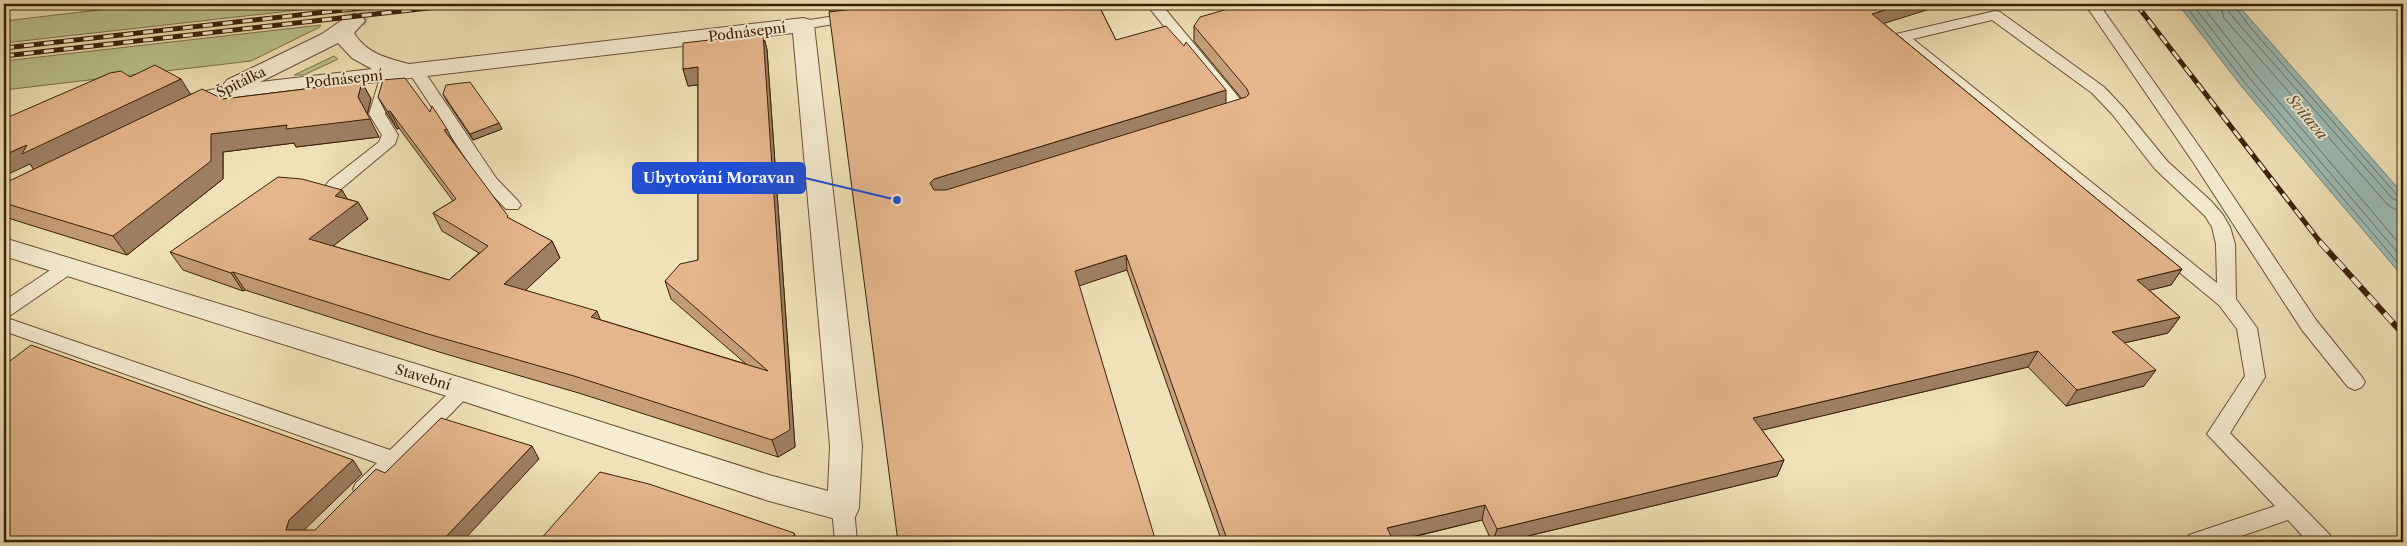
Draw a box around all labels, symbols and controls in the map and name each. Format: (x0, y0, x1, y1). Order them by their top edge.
street label: Podnásepní (707, 18, 787, 46)
street label: Špitálka (213, 61, 269, 102)
street label: Podnásepní (304, 66, 384, 92)
water label: Svitava (2282, 89, 2332, 143)
callout: Ubytování Moravan (633, 163, 805, 193)
text: Ubytování Moravan (643, 168, 796, 187)
street label: Stavební (393, 360, 453, 394)

